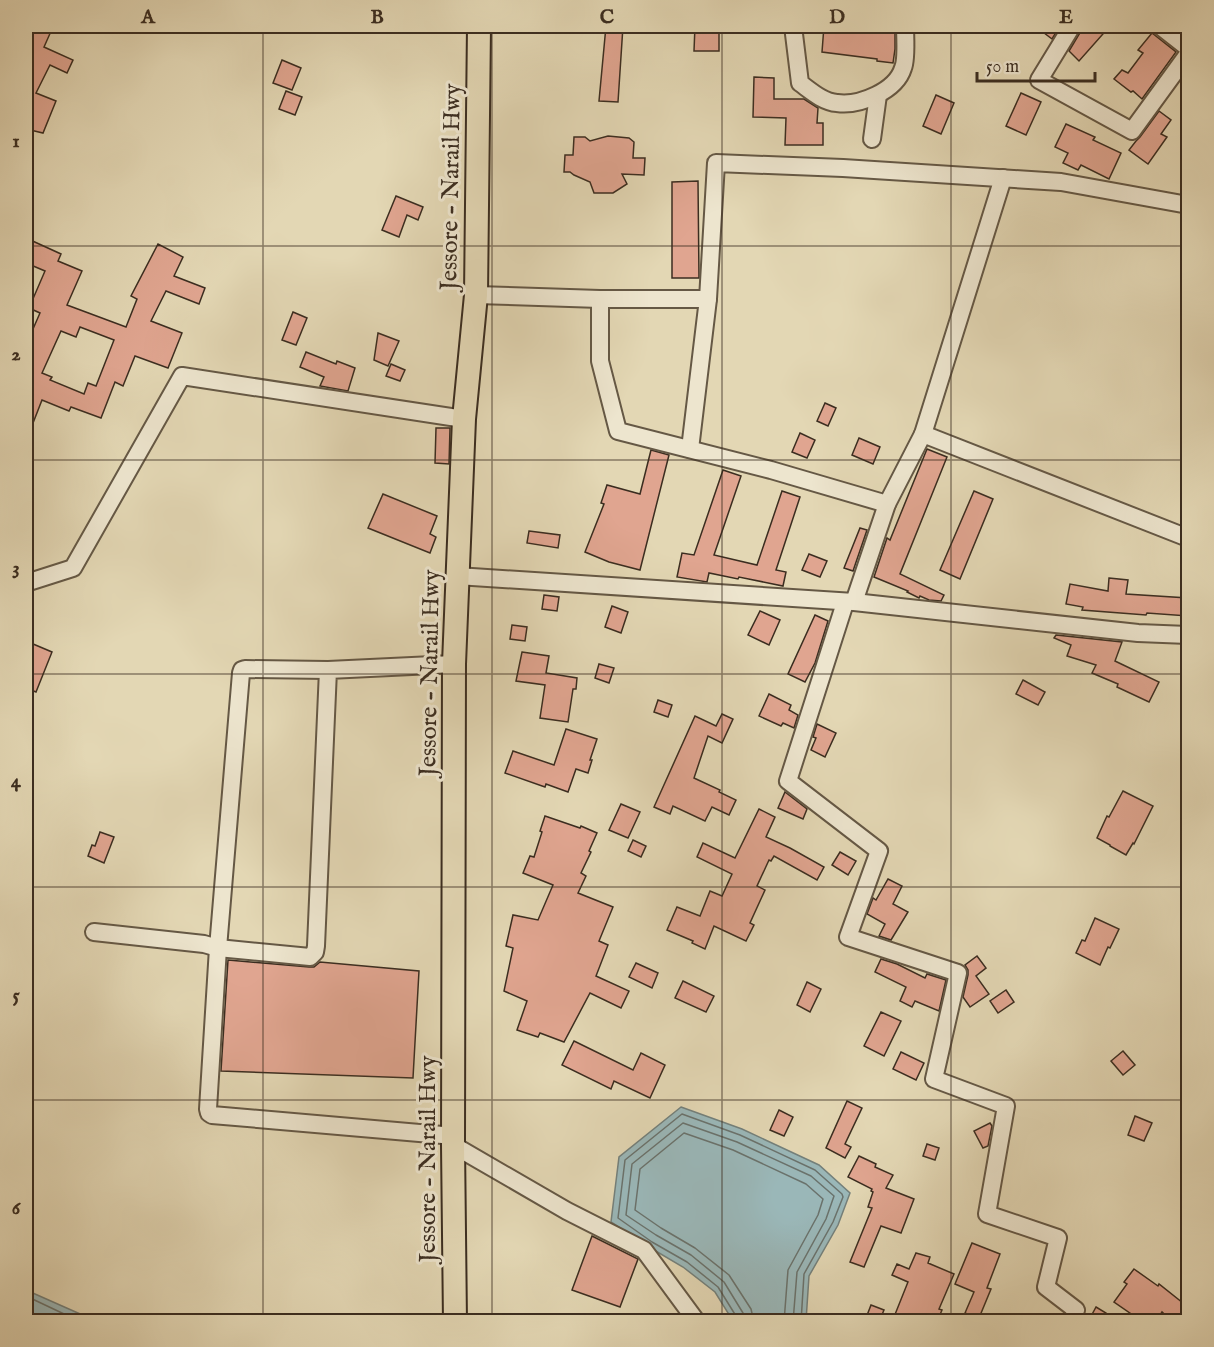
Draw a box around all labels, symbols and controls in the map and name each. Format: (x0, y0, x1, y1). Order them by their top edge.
text: A (140, 5, 156, 30)
text: B (370, 5, 384, 30)
text: C (600, 5, 614, 30)
text: D (829, 5, 845, 30)
text: E (1059, 5, 1073, 30)
scale bar (977, 45, 1096, 83)
text: 50 m (986, 56, 1019, 79)
street label: Jessore - Narail Hwy (434, 83, 469, 294)
text: 1 (12, 129, 20, 154)
text: 2 (11, 342, 21, 367)
text: 3 (12, 556, 20, 581)
street label: Jessore - Narail Hwy (413, 569, 448, 780)
text: 4 (11, 769, 22, 794)
text: 5 (12, 983, 20, 1008)
street label: Jessore - Narail Hwy (413, 1055, 444, 1265)
text: 6 (12, 1196, 22, 1221)

